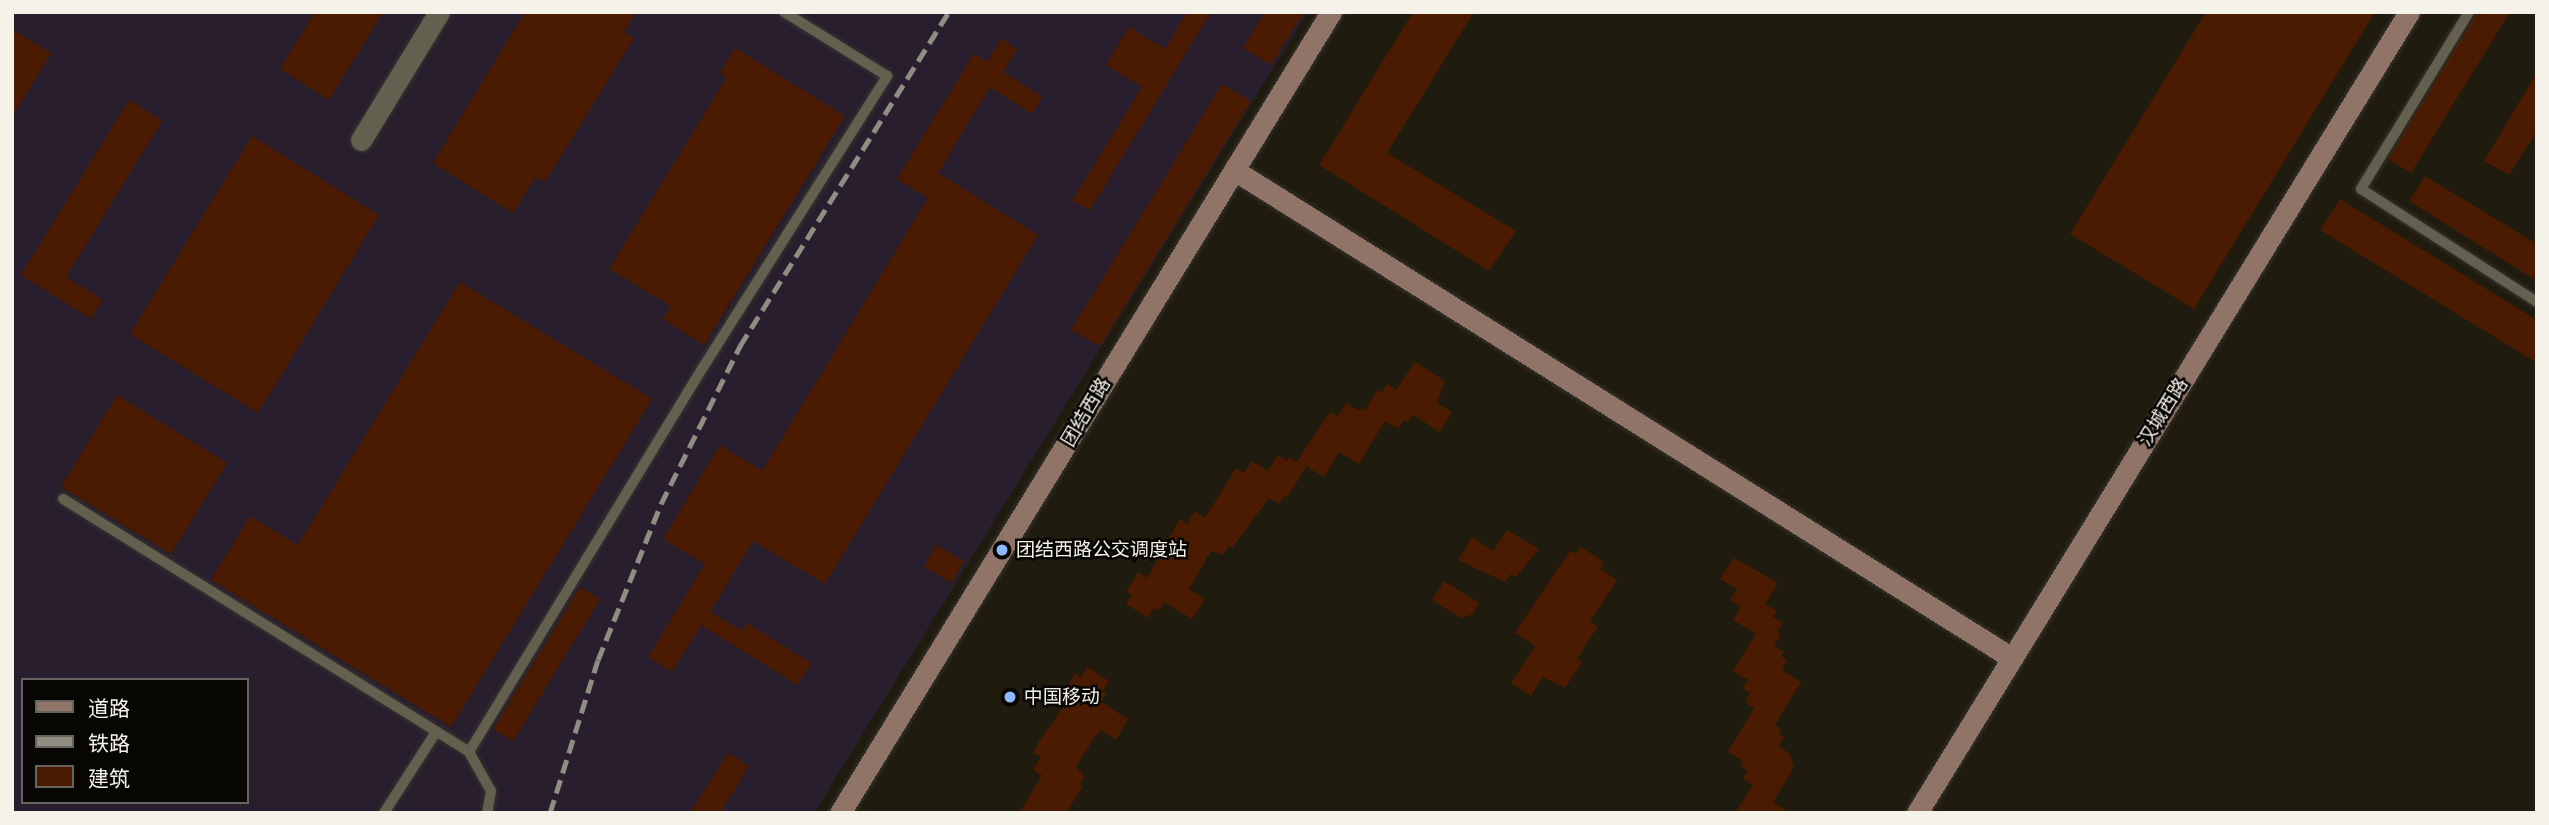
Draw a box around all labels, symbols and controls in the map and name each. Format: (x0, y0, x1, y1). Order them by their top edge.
street label: 团结西路 (1057, 374, 1115, 450)
street label: 汉城西路 (2133, 374, 2193, 450)
place label: 团结西路公交调度站 (1016, 539, 1187, 561)
marker: 团结西路公交调度站 (994, 542, 1010, 558)
legend (21, 678, 248, 804)
place label: 中国移动 (1024, 686, 1100, 708)
marker: 中国移动 (1002, 689, 1018, 705)
text: 道路 (88, 695, 130, 722)
text: 铁路 (88, 730, 130, 757)
text: 建筑 (88, 765, 130, 792)

